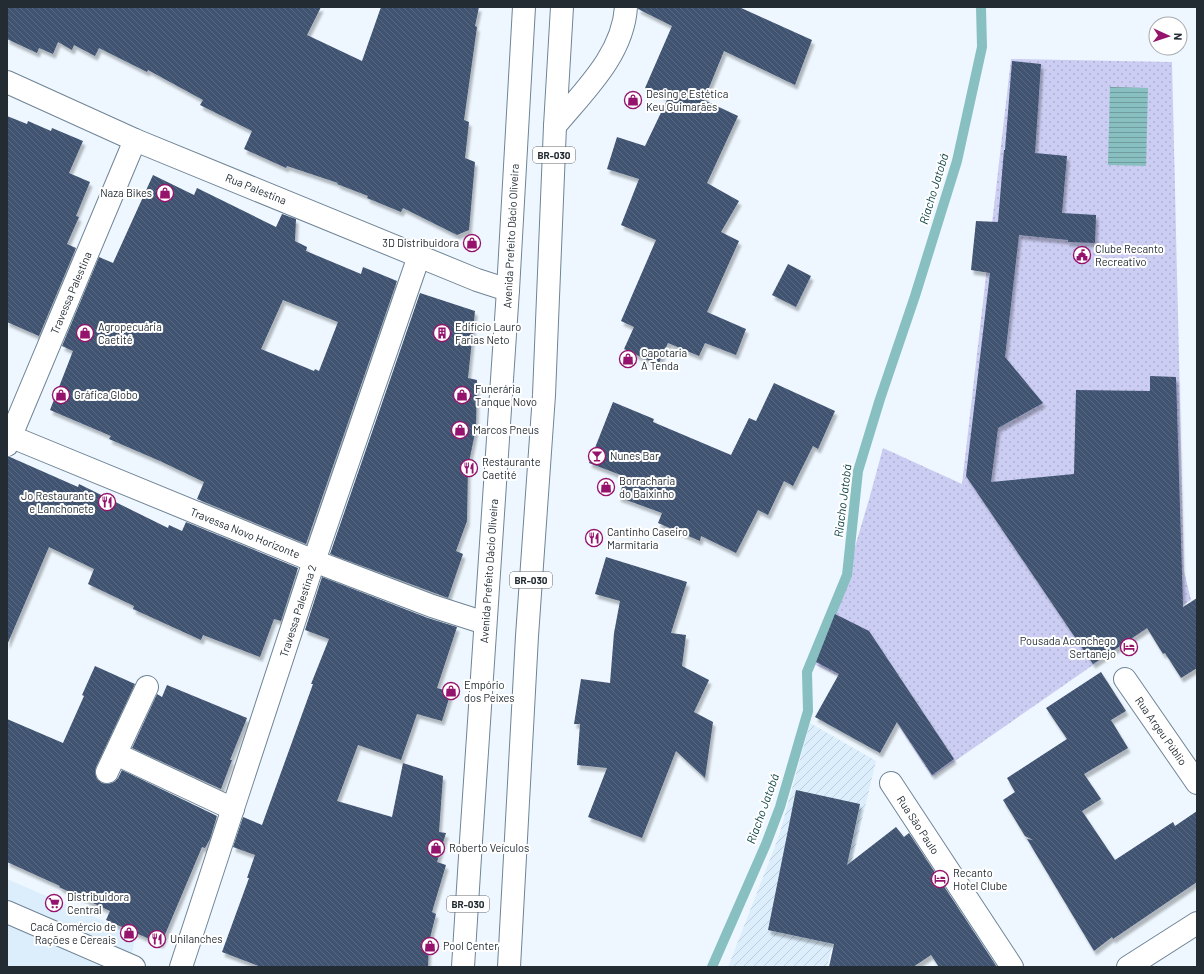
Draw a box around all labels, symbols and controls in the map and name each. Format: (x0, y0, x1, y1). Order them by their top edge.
north arrow (1148, 16, 1188, 56)
text: N (1172, 33, 1185, 41)
place label: Desing e Estética Keu Guimarães (646, 87, 728, 113)
shop icon: Desing e Estética Keu Guimarães (623, 90, 643, 110)
road number: BR-030 (533, 147, 575, 163)
water label: Riacho Jatobá (916, 152, 950, 226)
street label: Avenida Prefeito Dácio Oliveira (500, 163, 521, 309)
street label: Rua Palestina (224, 170, 289, 207)
shop icon: Naza Bikes (155, 183, 175, 203)
place label: Naza Bikes (100, 186, 152, 199)
shop icon: 3D Distribuidora (462, 233, 482, 253)
place label: 3D Distribuidora (382, 236, 459, 249)
place label: Clube Recanto Recreativo (1095, 242, 1164, 268)
public building icon: Clube Recanto Recreativo (1072, 245, 1092, 265)
street label: Travessa Palestina (47, 250, 94, 336)
place label: Agropecuária Caetité (98, 320, 162, 346)
place label: Edifício Lauro Farias Neto (455, 320, 521, 346)
shop icon: Agropecuária Caetité (75, 323, 95, 343)
building icon: Edifício Lauro Farias Neto (432, 323, 452, 343)
place label: Capotaria A Tenda (641, 346, 687, 372)
shop icon: Capotaria A Tenda (618, 349, 638, 369)
place label: Funerária Tanque Novo (475, 382, 537, 408)
shop icon: Gráfica Globo (51, 385, 71, 405)
shop icon: Funerária Tanque Novo (452, 385, 472, 405)
place label: Gráfica Globo (74, 388, 138, 401)
shop icon: Marcos Pneus (450, 420, 470, 440)
place label: Marcos Pneus (473, 423, 539, 436)
bar icon: Nunes Bar (587, 446, 607, 466)
place label: Nunes Bar (610, 449, 659, 462)
place label: Restaurante Caetité (482, 455, 541, 481)
restaurant icon: Restaurante Caetité (459, 458, 479, 478)
water label: Riacho Jatobá (831, 464, 853, 538)
place label: Borracharia do Baixinho (619, 474, 675, 500)
shop icon: Borracharia do Baixinho (596, 477, 616, 497)
place label: Jo Restaurante e Lanchonete (21, 489, 94, 515)
restaurant icon: Jo Restaurante e Lanchonete (97, 492, 117, 512)
street label: Avenida Prefeito Dácio Oliveira (477, 498, 500, 644)
street label: Travessa Novo Horizonte (188, 505, 302, 561)
place label: Cantinho Caseiro Marmitaria (607, 525, 688, 551)
restaurant icon: Cantinho Caseiro Marmitaria (584, 528, 604, 548)
street label: Travessa Palestina 2 (276, 563, 319, 659)
road number: BR-030 (510, 572, 552, 588)
place label: Pousada Aconchego Sertanejo (1020, 634, 1116, 660)
hotel icon: Pousada Aconchego Sertanejo (1119, 637, 1139, 657)
place label: Empório dos Peixes (464, 678, 515, 704)
shop icon: Empório dos Peixes (441, 681, 461, 701)
street label: Rua Argeu Públio (1133, 694, 1190, 767)
water label: Riacho Jatobá (743, 772, 781, 845)
street label: Rua São Paulo (895, 793, 942, 856)
shop icon: Roberto Veículos (426, 838, 446, 858)
place label: Roberto Veículos (449, 841, 529, 854)
place label: Recanto Hotel Clube (953, 866, 1008, 892)
hotel icon: Recanto Hotel Clube (930, 869, 950, 889)
place label: Distribuidora Central (67, 890, 129, 916)
supermarket icon: Distribuidora Central (44, 893, 64, 913)
road number: BR-030 (447, 896, 489, 912)
place label: Cacá Comércio de Rações e Cereais (30, 920, 116, 946)
shop icon: Cacá Comércio de Rações e Cereais (119, 923, 139, 943)
restaurant icon: Unilanches (147, 929, 167, 949)
place label: Unilanches (170, 932, 223, 945)
shop icon: Pool Center (420, 936, 440, 956)
place label: Pool Center (443, 939, 498, 952)

